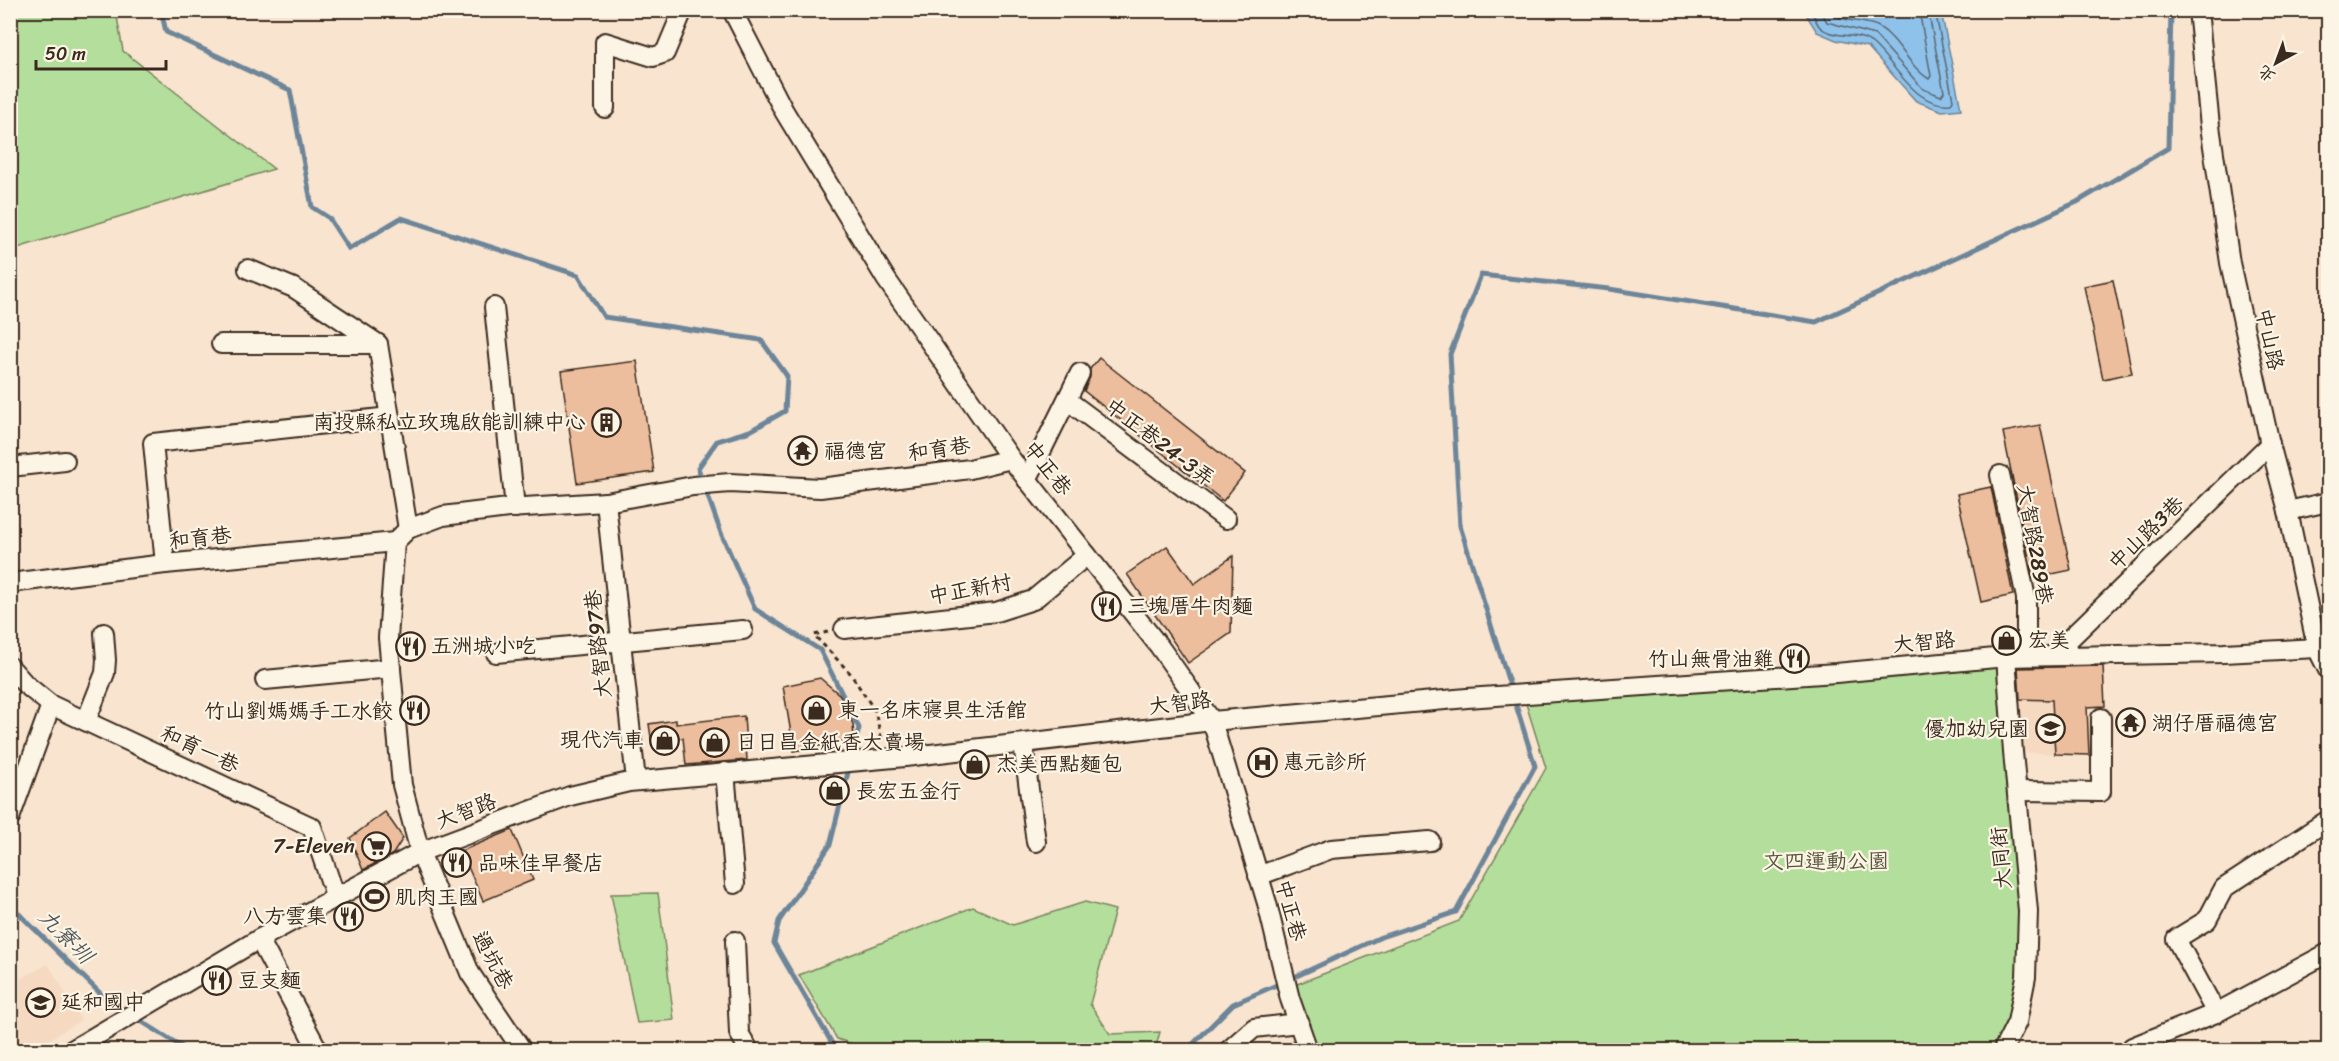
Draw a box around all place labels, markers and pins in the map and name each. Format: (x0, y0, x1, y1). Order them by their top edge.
place label: 南投縣私立玫瑰啟能訓練中心 (313, 403, 586, 441)
building icon: 南投縣私立玫瑰啟能訓練中心 (591, 406, 623, 438)
place label: 福德宮 (824, 432, 887, 470)
temple icon: 福德宮 (787, 435, 819, 467)
place label: 三塊厝牛肉麵 (1127, 587, 1253, 625)
restaurant icon: 三塊厝牛肉麵 (1090, 590, 1122, 622)
place label: 宏美 (2028, 621, 2070, 659)
shop icon: 宏美 (1991, 624, 2023, 656)
place label: 五洲城小吃 (431, 627, 536, 665)
restaurant icon: 五洲城小吃 (394, 630, 426, 662)
place label: 竹山無骨油雞 (1648, 640, 1774, 678)
restaurant icon: 竹山無骨油雞 (1779, 643, 1811, 675)
place label: 東一名床寢具生活館 (838, 691, 1027, 729)
place label: 竹山劉媽媽手工水餃 (204, 692, 393, 730)
shop icon: 東一名床寢具生活館 (801, 694, 833, 726)
restaurant icon: 竹山劉媽媽手工水餃 (398, 695, 430, 727)
place label: 湖仔厝福德宮 (2152, 704, 2278, 742)
temple icon: 湖仔厝福德宮 (2115, 707, 2147, 739)
place label: 優加幼兒園 (1924, 710, 2029, 748)
school or university icon: 優加幼兒園 (2034, 713, 2066, 745)
place label: 現代汽車 (560, 721, 644, 759)
place label: 日日昌金紙香大賣場 (736, 723, 925, 761)
shop icon: 現代汽車 (649, 724, 681, 756)
shop icon: 日日昌金紙香大賣場 (699, 726, 731, 758)
place label: 惠元診所 (1283, 743, 1367, 781)
place label: 杰美西點麵包 (996, 745, 1122, 783)
hospital icon: 惠元診所 (1246, 746, 1278, 778)
shop icon: 杰美西點麵包 (959, 748, 991, 780)
place label: 長宏五金行 (856, 772, 961, 810)
shop icon: 長宏五金行 (819, 775, 851, 807)
place label: 7-Eleven (273, 827, 355, 865)
supermarket icon: 7-Eleven (360, 830, 392, 862)
place label: 品味佳早餐店 (478, 844, 604, 882)
restaurant icon: 品味佳早餐店 (441, 847, 473, 879)
place label: 肌肉王國 (395, 878, 479, 916)
sports icon: 肌肉王國 (358, 881, 390, 913)
place label: 八方雲集 (243, 897, 327, 935)
restaurant icon: 八方雲集 (332, 900, 364, 932)
place label: 豆支麵 (238, 961, 301, 999)
restaurant icon: 豆支麵 (201, 964, 233, 996)
place label: 延和國中 (61, 983, 145, 1021)
school or university icon: 延和國中 (24, 986, 56, 1018)

